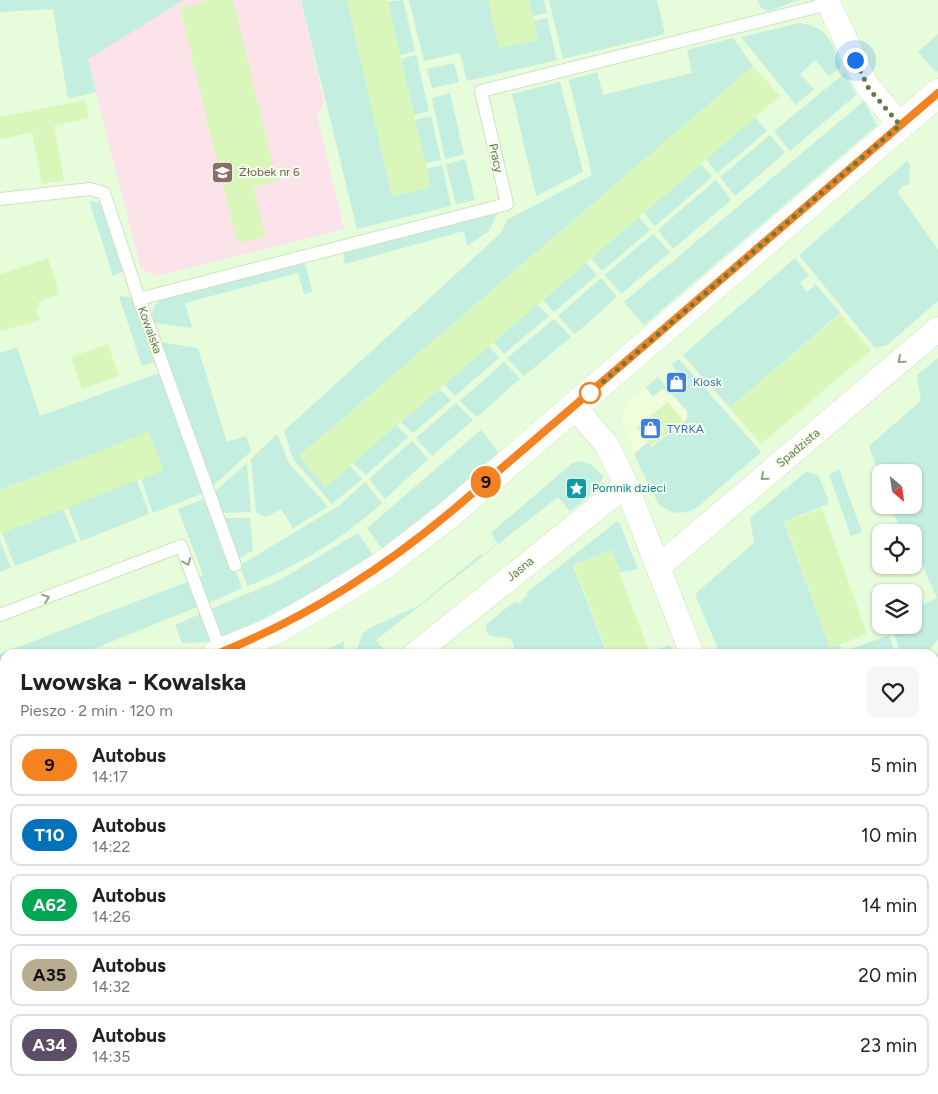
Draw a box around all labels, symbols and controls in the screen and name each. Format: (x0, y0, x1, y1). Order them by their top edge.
your location (843, 48, 868, 73)
street label: Pracy (486, 142, 506, 175)
school or university icon: Żłobek nr 6 (211, 160, 235, 184)
place label: Żłobek nr 6 (239, 165, 300, 179)
street label: Kowalska (135, 304, 165, 356)
one-way arrow (898, 355, 907, 363)
shop icon: Kiosk (665, 370, 689, 394)
place label: Kiosk (693, 375, 722, 389)
unlabelled marker (579, 382, 601, 404)
shop icon: TYRKA (639, 417, 663, 441)
place label: TYRKA (667, 422, 704, 436)
street label: Spadzista (773, 426, 823, 470)
north arrow (872, 464, 922, 514)
map controls (872, 464, 922, 634)
line badge: 9 (470, 466, 502, 498)
text: 9 (481, 471, 491, 493)
one-way arrow (761, 472, 770, 480)
place icon: Pomnik dzieci (564, 476, 588, 500)
place label: Pomnik dzieci (592, 481, 666, 495)
button: locate (872, 524, 922, 574)
street label: Jasna (504, 554, 536, 584)
one-way arrow (181, 557, 192, 566)
button: layers (872, 584, 922, 634)
one-way arrow (41, 594, 49, 604)
button: heart (867, 666, 919, 718)
text: Lwowska - Kowalska (20, 667, 246, 696)
text: Pieszo · 2 min · 120 m (20, 701, 173, 720)
text: Autobus (92, 744, 166, 767)
text: 9 (44, 754, 55, 776)
text: 5 min (870, 754, 917, 777)
text: 14:17 (92, 767, 128, 786)
text: Autobus (92, 814, 166, 837)
text: T10 (35, 824, 64, 846)
text: 10 min (861, 824, 917, 847)
text: 14:22 (92, 837, 130, 856)
text: Autobus (92, 884, 166, 907)
text: A62 (33, 894, 66, 916)
text: 14 min (861, 894, 917, 917)
text: 14:26 (92, 907, 131, 926)
text: Autobus (92, 954, 166, 977)
text: A35 (33, 964, 66, 986)
text: 20 min (858, 964, 917, 987)
text: 14:32 (92, 977, 130, 996)
text: Autobus (92, 1024, 166, 1047)
text: A34 (32, 1034, 67, 1056)
text: 23 min (860, 1034, 917, 1057)
text: 14:35 (92, 1047, 131, 1066)

